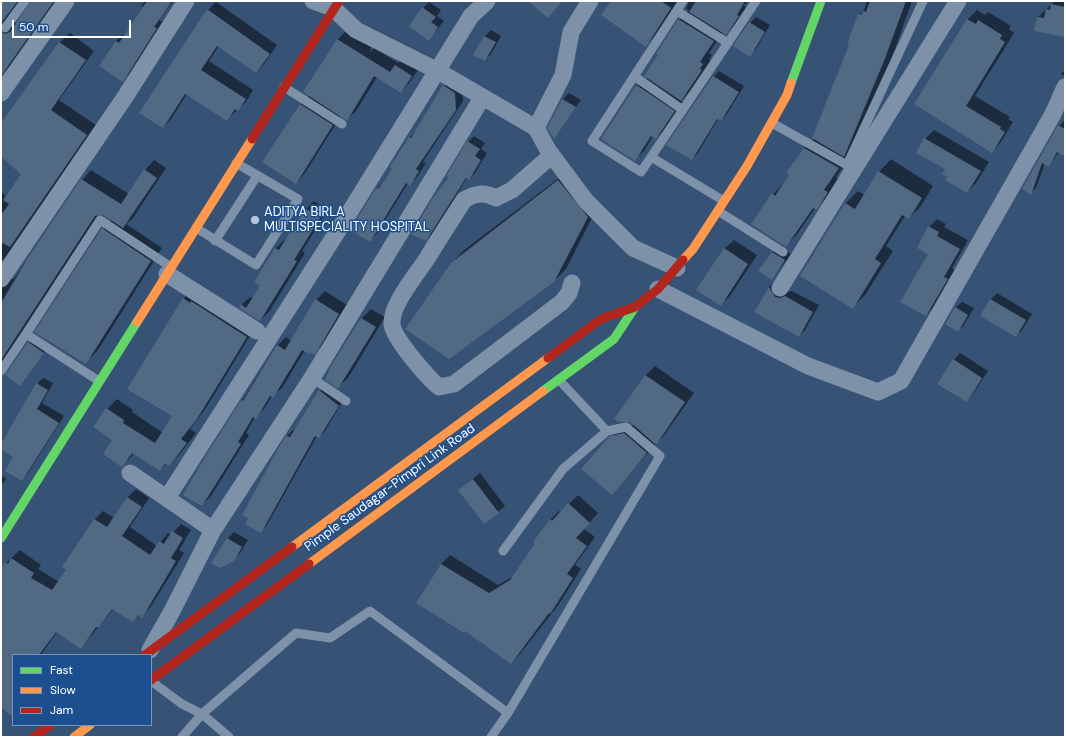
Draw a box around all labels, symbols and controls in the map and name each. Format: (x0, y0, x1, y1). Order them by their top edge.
scale bar (14, 12, 133, 38)
text: 50 m (19, 19, 48, 35)
place label: ADITYA BIRLA MULTISPECIALITY HOSPITAL (264, 205, 430, 236)
marker: ADITYA BIRLA MULTISPECIALITY HOSPITAL (249, 214, 261, 226)
street label: Pimple Saudagar-Pimpri Link Road (302, 421, 478, 555)
legend (12, 654, 152, 726)
text: Fast (50, 662, 73, 678)
text: Slow (50, 682, 76, 698)
text: Jam (50, 702, 73, 718)

